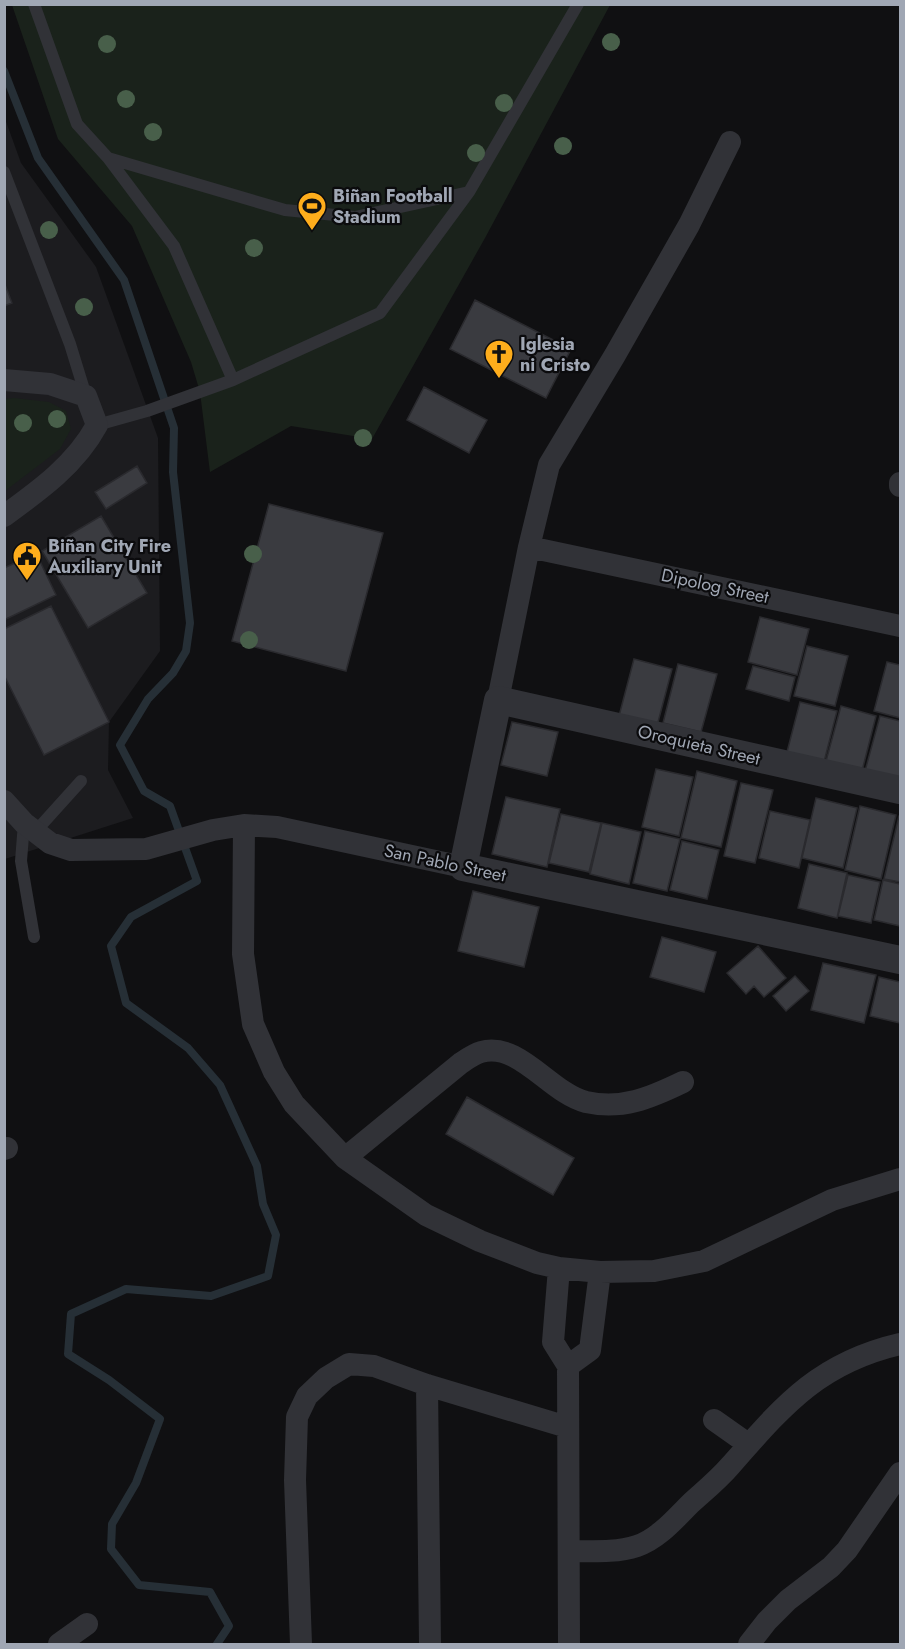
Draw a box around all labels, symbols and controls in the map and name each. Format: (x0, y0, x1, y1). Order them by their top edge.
place label: Biñan Football Stadium (333, 183, 453, 230)
sports icon: Biñan Football Stadium (296, 190, 328, 232)
place label: Iglesia ni Cristo (520, 331, 591, 378)
church icon: Iglesia ni Cristo (483, 338, 515, 380)
place label: Biñan City Fire Auxiliary Unit (47, 533, 171, 580)
public building icon: Biñan City Fire Auxiliary Unit (11, 540, 43, 582)
street label: Dipolog Street (659, 562, 772, 610)
street label: Oroquieta Street (635, 718, 763, 772)
street label: San Pablo Street (382, 837, 509, 889)

